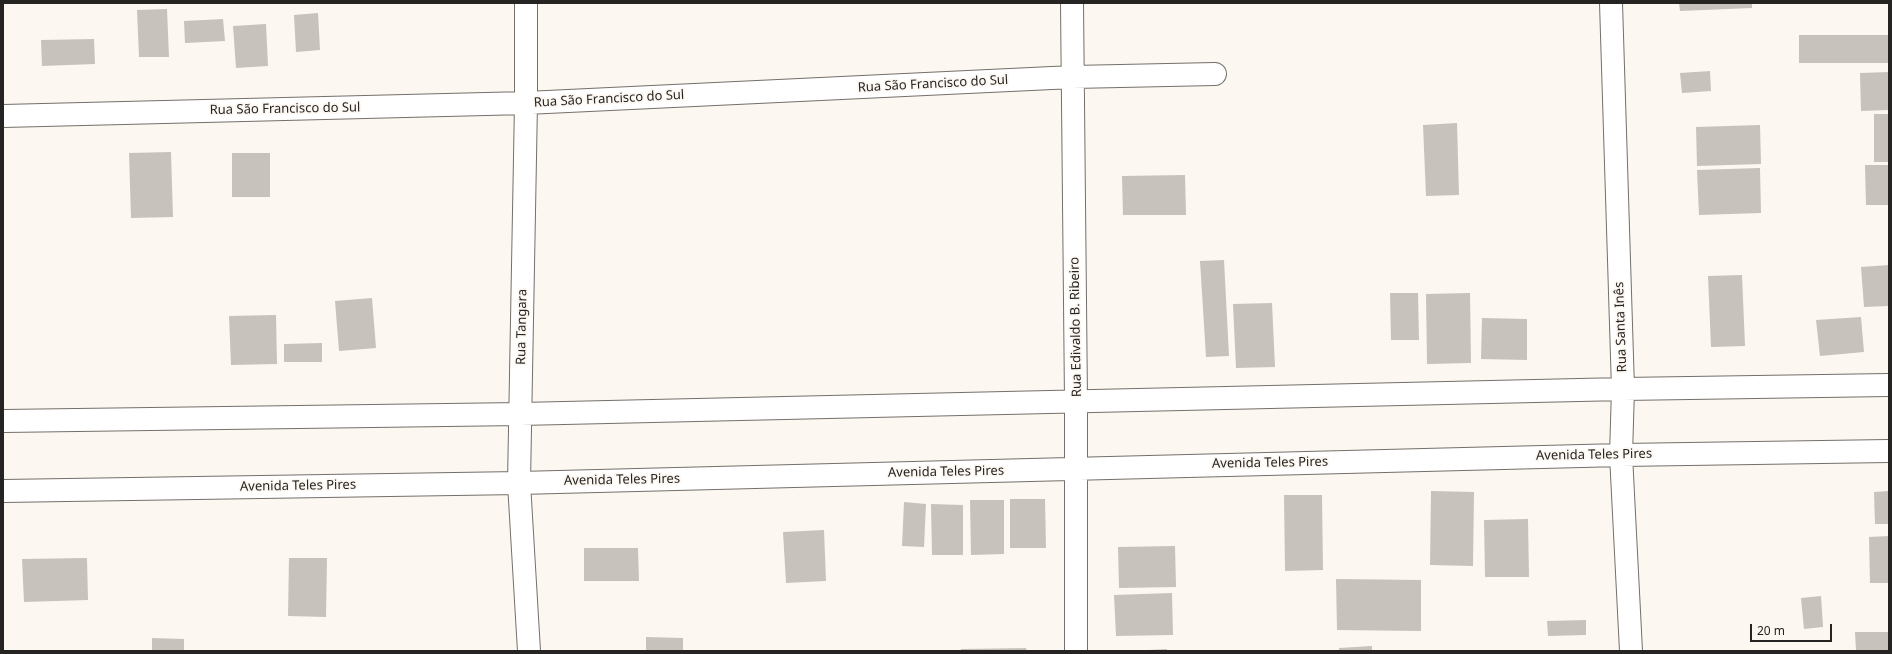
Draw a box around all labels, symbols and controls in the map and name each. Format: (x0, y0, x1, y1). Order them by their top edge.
street label: Rua São Francisco do Sul (857, 72, 1009, 96)
street label: Rua São Francisco do Sul (533, 87, 685, 111)
street label: Rua São Francisco do Sul (210, 100, 360, 118)
street label: Rua Edivaldo B. Ribeiro (1067, 257, 1085, 397)
street label: Rua Santa Inês (1612, 281, 1630, 373)
street label: Rua Tangara (514, 289, 530, 365)
street label: Avenida Teles Pires (1536, 446, 1652, 464)
street label: Avenida Teles Pires (1212, 454, 1328, 472)
street label: Avenida Teles Pires (888, 463, 1004, 481)
street label: Avenida Teles Pires (564, 471, 680, 489)
street label: Avenida Teles Pires (240, 477, 356, 495)
scale bar (1752, 616, 1834, 642)
text: 20 m (1757, 622, 1785, 639)

